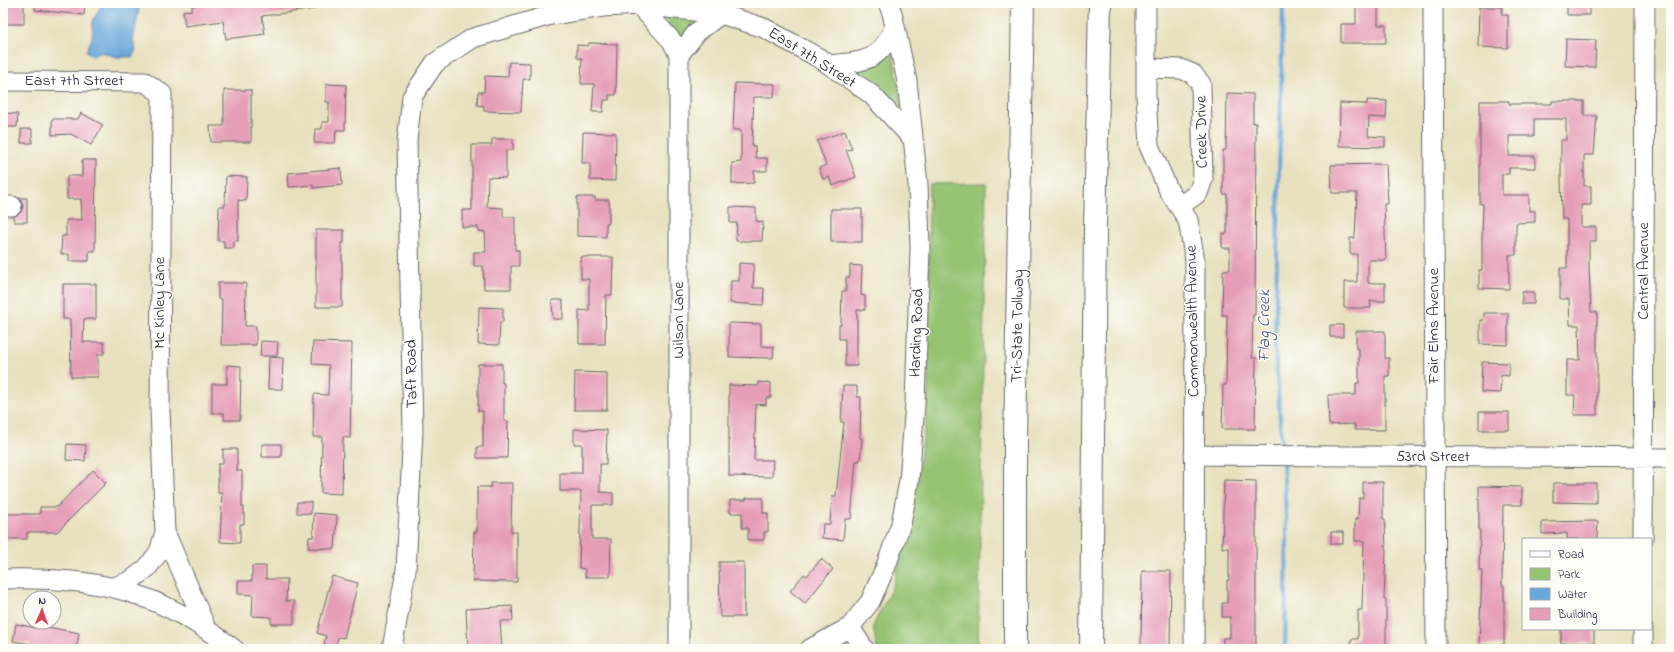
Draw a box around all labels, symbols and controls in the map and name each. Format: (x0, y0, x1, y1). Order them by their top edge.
street label: East 7th Street (763, 21, 861, 95)
street label: East 7th Street (24, 69, 124, 93)
street label: Creek Drive (1189, 95, 1215, 168)
street label: Central Avenue (1632, 222, 1656, 320)
street label: Commonwealth Avenue (1180, 244, 1206, 397)
street label: Mc Kinley Lane (148, 256, 172, 349)
street label: Fair Elms Avenue (1422, 267, 1446, 385)
street label: Tri-State Tollway (1005, 269, 1031, 383)
street label: Wilson Lane (667, 281, 691, 358)
street label: Harding Road (903, 288, 931, 378)
water label: Flag Creek (1252, 288, 1278, 362)
street label: Taft Road (399, 339, 425, 409)
street label: 53rd Street (1396, 445, 1471, 469)
legend (1522, 538, 1652, 630)
text: Road (1558, 546, 1584, 564)
text: Park (1558, 566, 1580, 584)
text: Water (1558, 586, 1587, 604)
north arrow (22, 590, 62, 630)
text: N (38, 593, 46, 609)
text: Building (1557, 606, 1597, 625)

